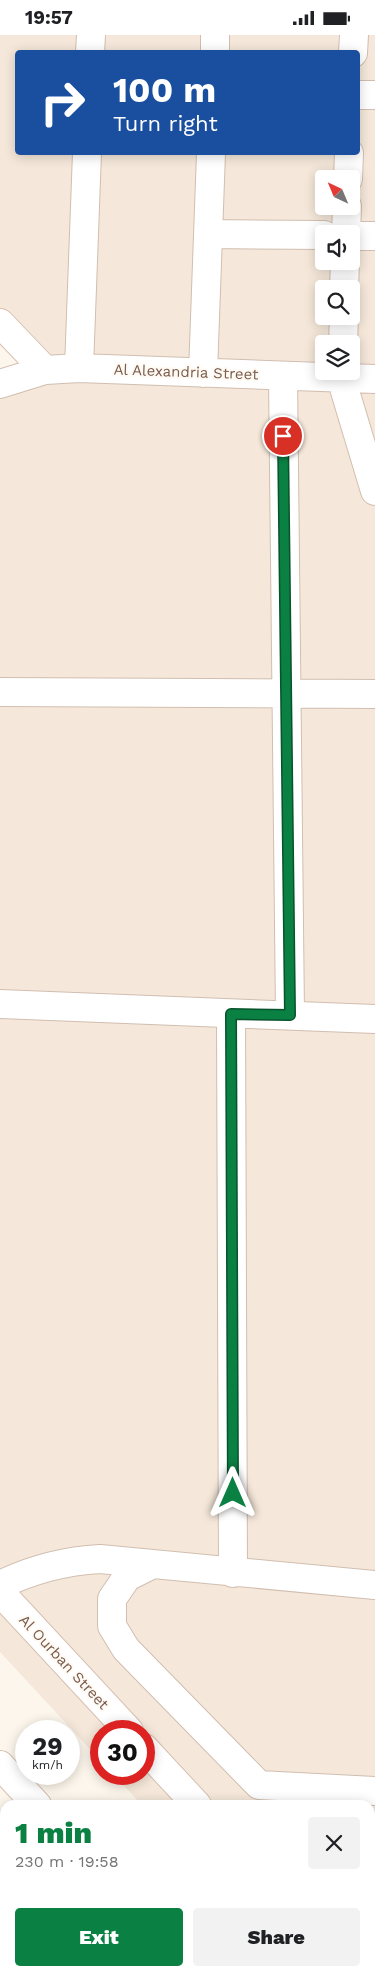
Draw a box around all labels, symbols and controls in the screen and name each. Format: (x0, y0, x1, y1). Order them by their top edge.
text: 19:57 (25, 6, 73, 29)
text: 100 m (113, 69, 216, 111)
icon: right (30, 70, 95, 135)
text: Turn right (113, 111, 218, 136)
north arrow (315, 170, 360, 215)
map controls (315, 170, 360, 380)
button: sound (315, 225, 360, 270)
button: search (315, 280, 360, 325)
button: layers (315, 335, 360, 380)
street label: Al Alexandria Street (113, 360, 259, 384)
pin (262, 415, 304, 457)
icon: arrive (269, 422, 297, 450)
position arrow (206, 1466, 258, 1518)
street label: Al Ourban Street (15, 1611, 113, 1714)
speed limit sign: 30 (90, 1720, 155, 1785)
text: 29 (32, 1732, 63, 1761)
text: km/h (32, 1758, 63, 1772)
text: 1 min (15, 1815, 92, 1850)
button: close (308, 1817, 360, 1869)
text: 230 m · 19:58 (15, 1852, 119, 1871)
button: Exit (15, 1908, 183, 1966)
button: Share (193, 1908, 360, 1966)

